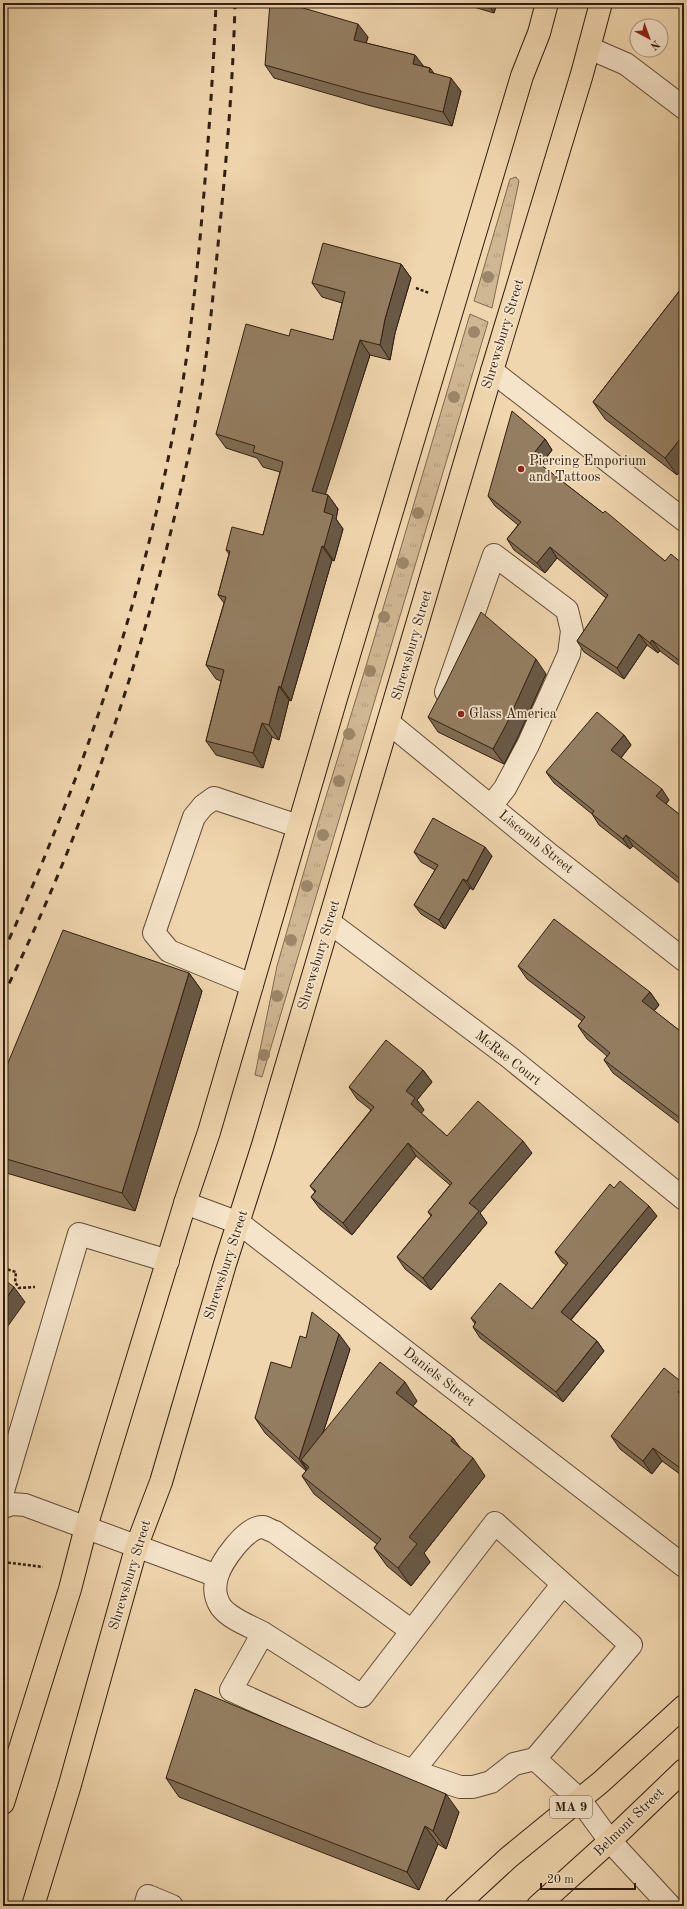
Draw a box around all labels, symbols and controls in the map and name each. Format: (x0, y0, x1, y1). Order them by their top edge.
north arrow (629, 18, 669, 58)
text: N (647, 38, 661, 52)
street label: Shrewsbury Street (480, 277, 526, 391)
place label: Piercing Emporium and Tattoos (529, 454, 647, 484)
marker: Piercing Emporium and Tattoos (516, 464, 526, 474)
street label: Shrewsbury Street (390, 588, 434, 702)
place label: Glass America (469, 707, 557, 721)
marker: Glass America (456, 709, 466, 719)
street label: Liscomb Street (496, 808, 576, 876)
street label: Shrewsbury Street (296, 898, 342, 1012)
street label: McRae Court (472, 1028, 544, 1088)
street label: Shrewsbury Street (202, 1208, 250, 1321)
street label: Daniels Street (401, 1345, 477, 1409)
street label: Shrewsbury Street (107, 1518, 153, 1632)
street label: Belmont Street (591, 1785, 667, 1859)
road number: MA 9 (550, 1796, 592, 1818)
scale bar (541, 1865, 635, 1891)
text: 20 m (547, 1874, 574, 1886)

